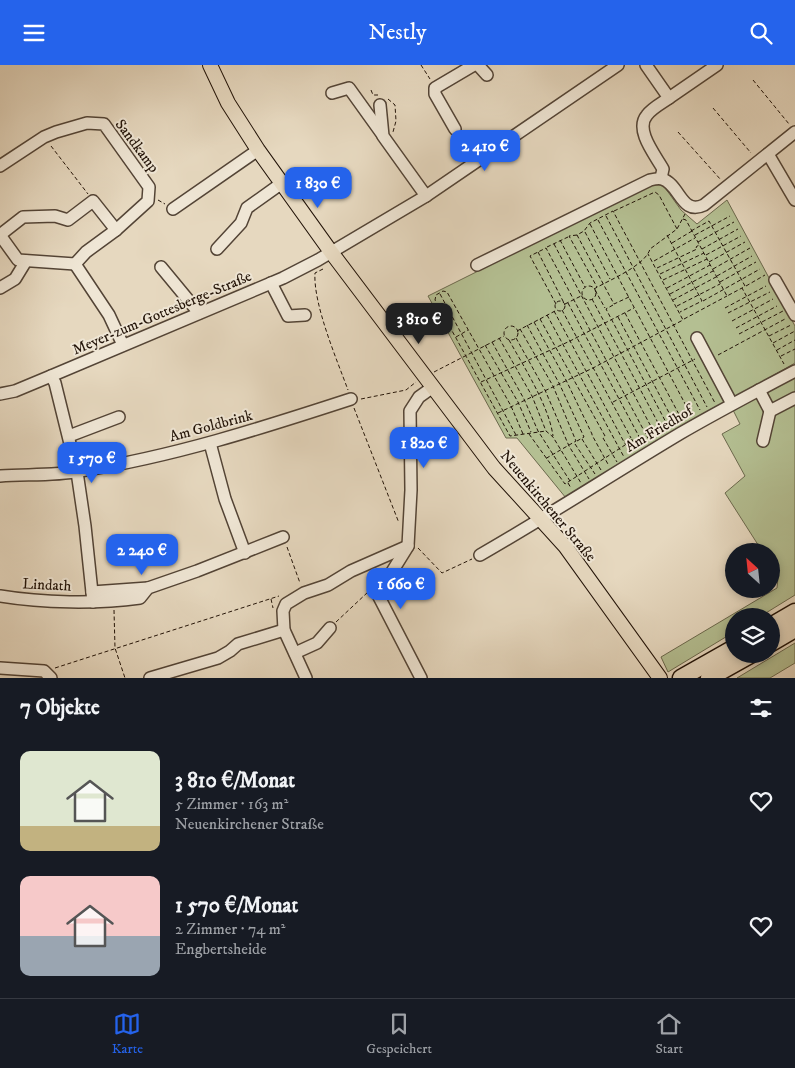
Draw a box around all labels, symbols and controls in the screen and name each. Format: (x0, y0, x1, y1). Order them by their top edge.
icon: menu (20, 19, 48, 47)
text: Nestly (369, 19, 426, 46)
icon: search (747, 19, 775, 47)
street label: Sandkamp (111, 115, 164, 177)
pin: 2 410 € (439, 129, 531, 172)
text: 2 410 € (461, 136, 509, 156)
pin: 1 830 € (272, 167, 364, 209)
text: 1 830 € (296, 173, 340, 193)
street label: Meyer-zum-Gottesberge-Straße (70, 267, 254, 359)
pin: 3 810 € (373, 303, 465, 345)
text: 3 810 € (397, 309, 441, 329)
street label: Am Friedhof (622, 400, 698, 457)
street label: Am Goldbrink (167, 406, 255, 446)
pin: 1 820 € (378, 427, 470, 469)
text: 1 820 € (401, 433, 447, 453)
pin: 1 570 € (46, 441, 138, 484)
street label: Neuenkirchener Straße (496, 446, 600, 566)
text: 1 570 € (68, 448, 116, 468)
pin: 2 240 € (96, 533, 188, 576)
text: 2 240 € (117, 540, 167, 560)
north arrow (725, 543, 780, 597)
map controls (725, 543, 780, 663)
pin: 1 660 € (355, 567, 447, 610)
street label: Lindath (22, 574, 72, 596)
text: 1 660 € (377, 574, 425, 594)
button: layers (725, 608, 780, 663)
icon: filters (747, 694, 775, 722)
text: 7 Objekte (20, 695, 100, 721)
text: 3 810 €/Monat (175, 768, 295, 794)
icon: home (60, 771, 120, 831)
icon: heart (747, 787, 775, 815)
text: 5 Zimmer · 163 m² (175, 794, 288, 814)
text: Neuenkirchener Straße (175, 814, 324, 834)
text: 1 570 €/Monat (175, 893, 298, 919)
icon: home (60, 896, 120, 956)
icon: heart (747, 912, 775, 940)
text: 2 Zimmer · 74 m² (175, 919, 286, 939)
text: Engbertsheide (175, 939, 267, 959)
tab: Karte (112, 1010, 143, 1058)
tab: Gespeichert (366, 1010, 432, 1058)
tab: Start (655, 1010, 683, 1058)

